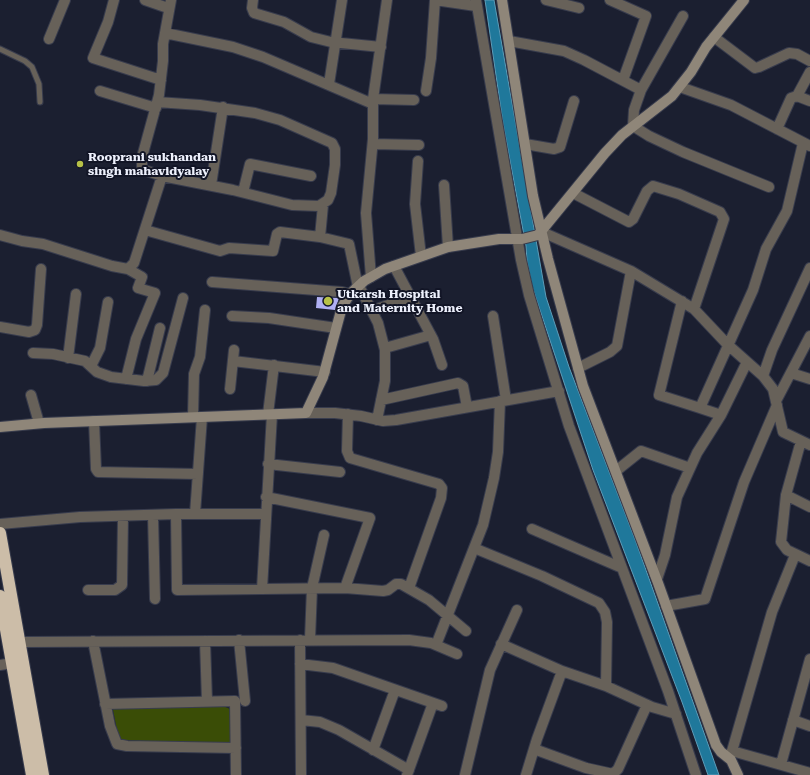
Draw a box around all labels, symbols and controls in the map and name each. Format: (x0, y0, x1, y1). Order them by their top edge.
place label: Rooprani sukhandan singh mahavidyalay (88, 150, 216, 178)
marker: Rooprani sukhandan singh mahavidyalay (75, 159, 85, 169)
place label: Utkarsh Hospital and Maternity Home (337, 287, 462, 315)
marker: Utkarsh Hospital and Maternity Home (322, 295, 334, 307)

